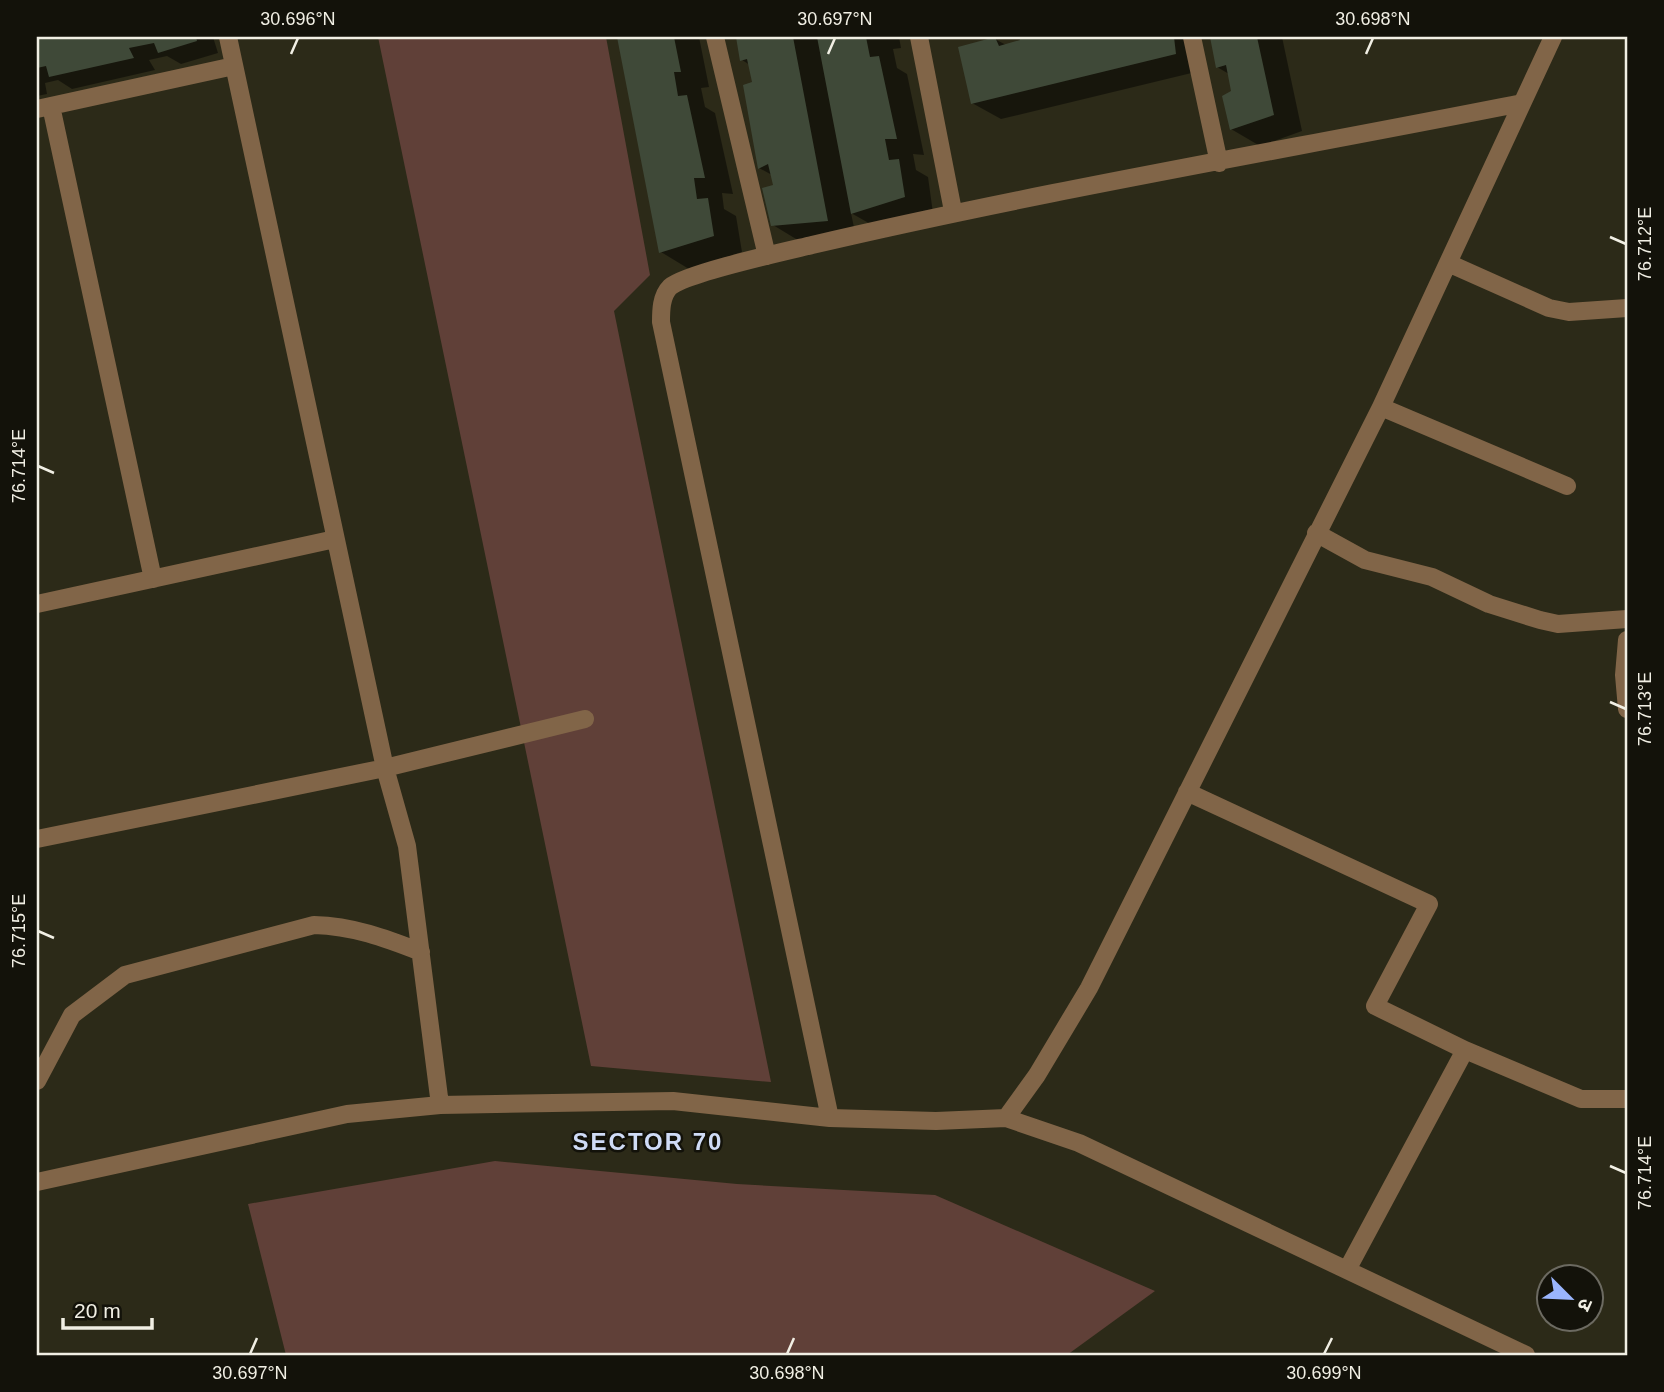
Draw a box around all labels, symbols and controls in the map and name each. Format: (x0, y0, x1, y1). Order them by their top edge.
text: 30.696°N (260, 9, 336, 29)
text: 30.697°N (797, 9, 873, 29)
text: 30.698°N (1335, 9, 1411, 29)
text: 76.712°E (1635, 207, 1655, 281)
text: 76.714°E (9, 429, 29, 503)
text: 76.713°E (1635, 672, 1655, 746)
text: 76.715°E (9, 894, 29, 968)
district label: SECTOR 70 (573, 1128, 723, 1155)
text: 76.714°E (1635, 1136, 1655, 1210)
north arrow (1534, 1262, 1604, 1332)
scale bar (63, 1287, 152, 1331)
text: उ (1573, 1295, 1597, 1315)
text: 20 m (74, 1299, 121, 1322)
text: 30.697°N (212, 1363, 288, 1383)
text: 30.698°N (749, 1363, 825, 1383)
text: 30.699°N (1286, 1363, 1362, 1383)

